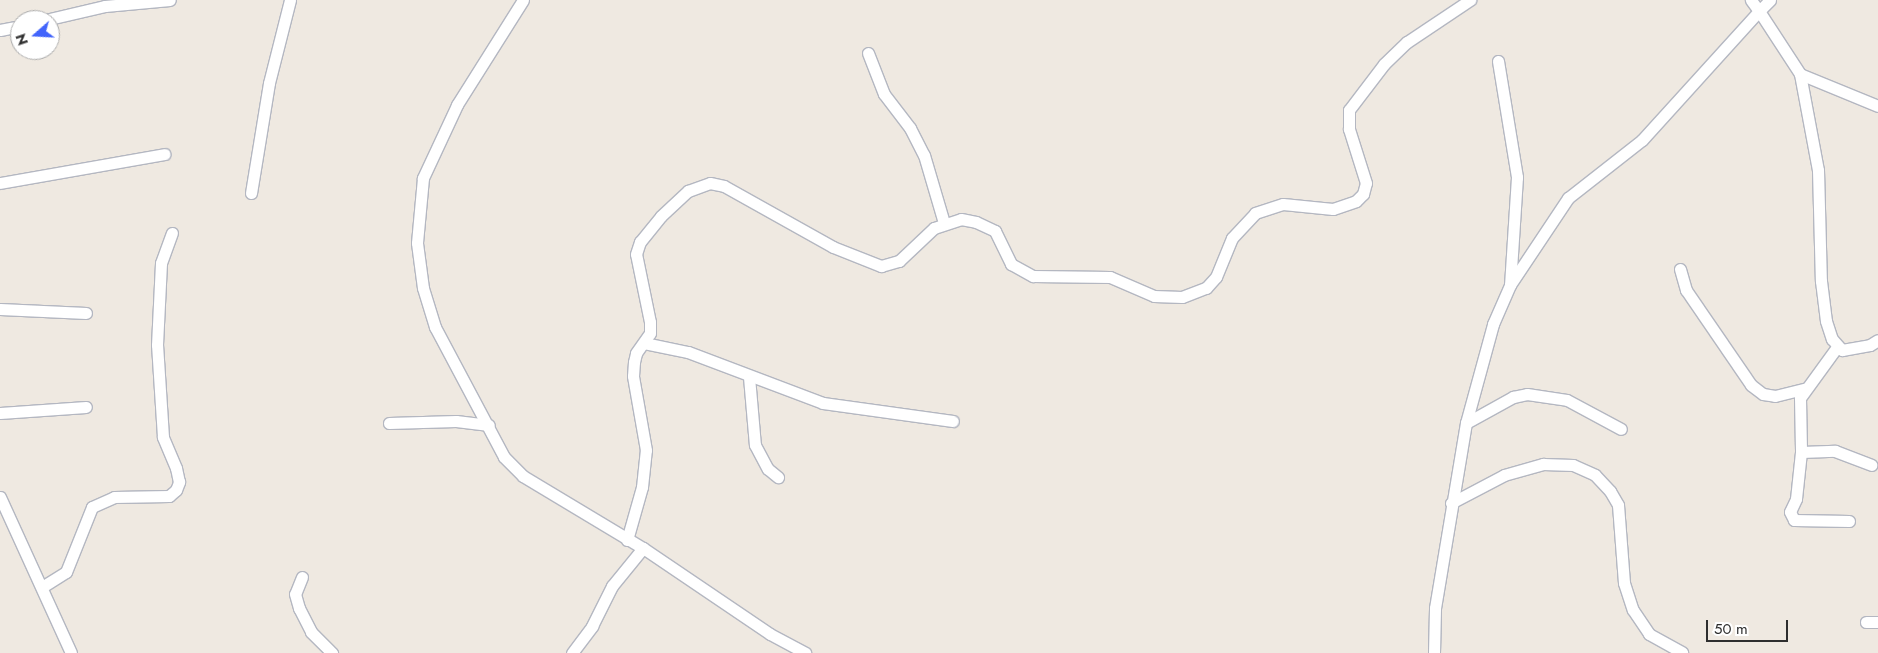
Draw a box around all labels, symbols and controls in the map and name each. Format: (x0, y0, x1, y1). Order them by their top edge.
north arrow (10, 10, 60, 60)
text: N (10, 31, 33, 48)
scale bar (1708, 610, 1790, 642)
text: 50 m (1714, 618, 1748, 640)

